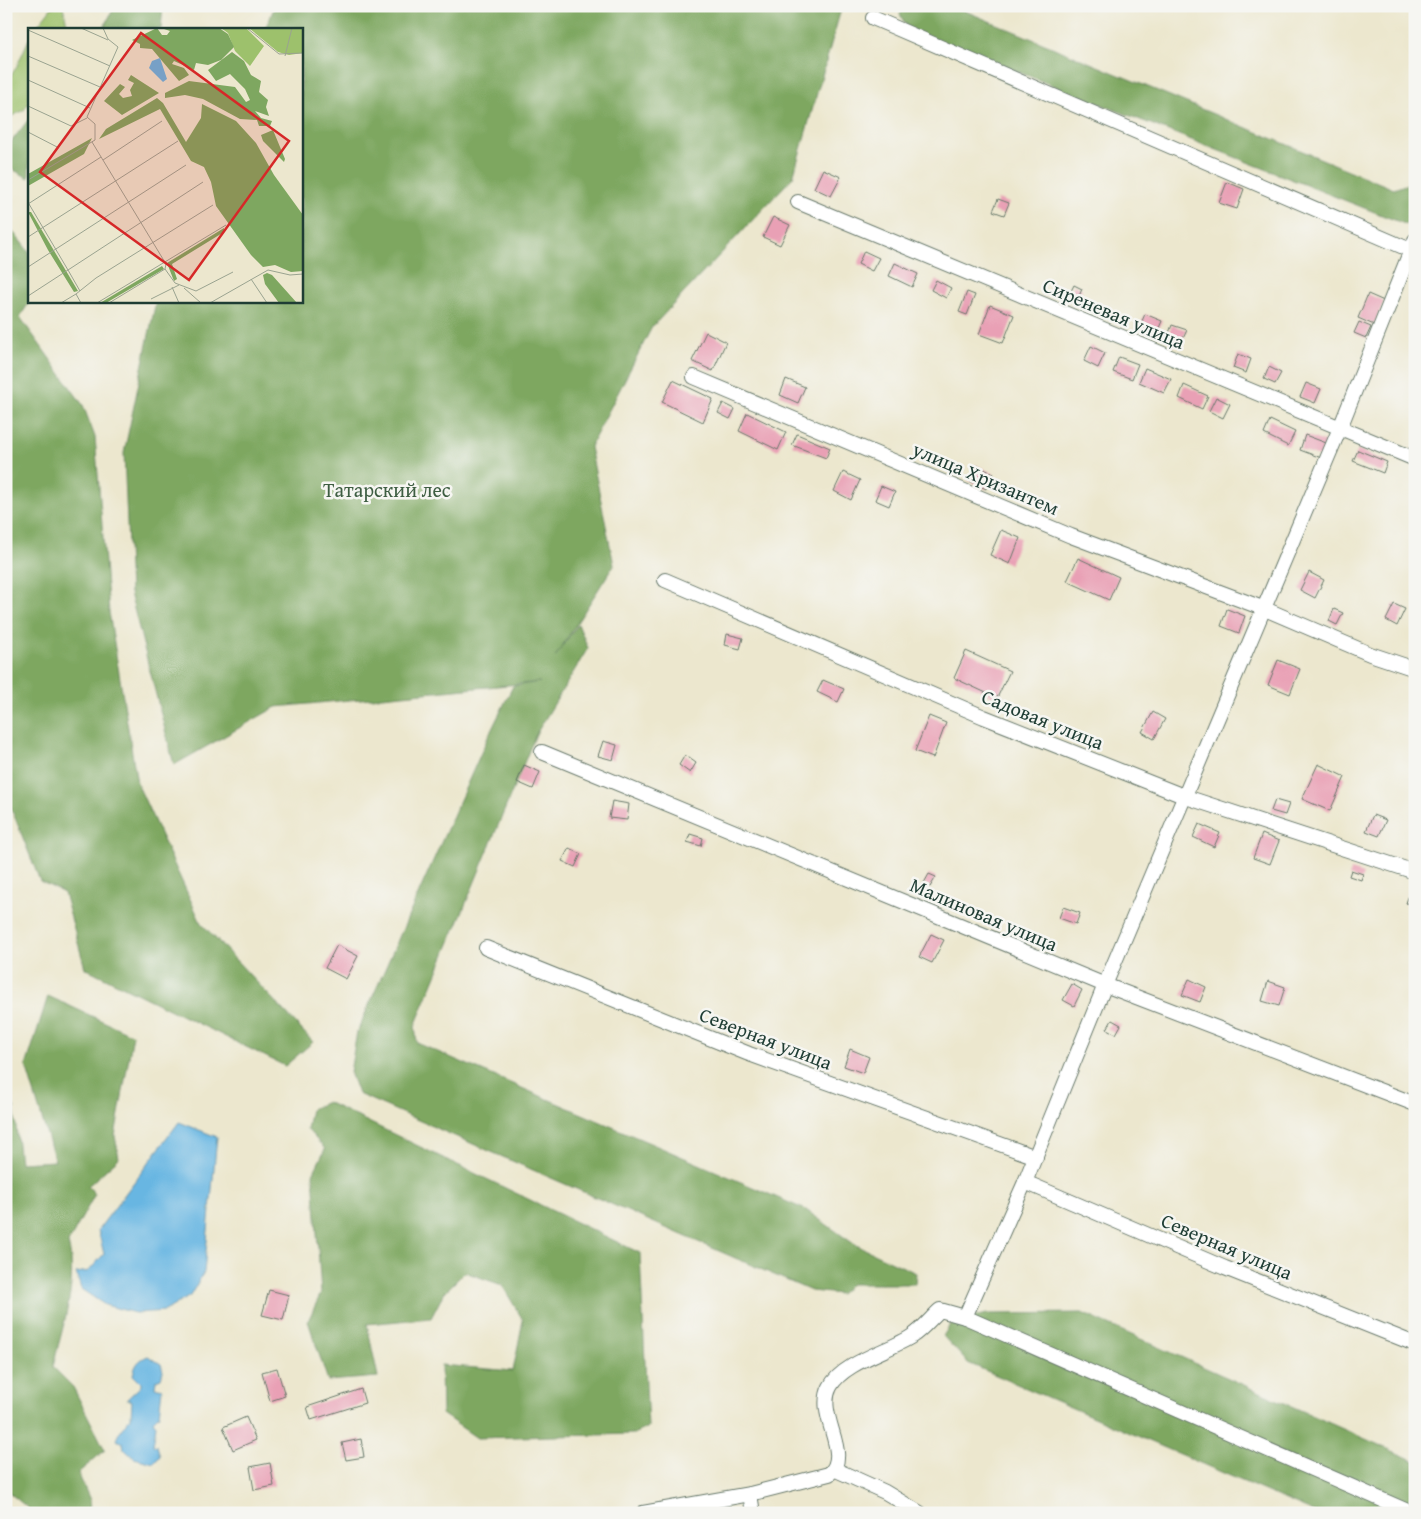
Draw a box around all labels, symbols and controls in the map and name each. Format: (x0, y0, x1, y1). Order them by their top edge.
inset map (28, 28, 302, 302)
street label: Сиреневая улица (1039, 270, 1190, 356)
street label: улица Хризантем (907, 434, 1064, 522)
park label: Татарский лес (323, 475, 451, 504)
street label: Садовая улица (978, 681, 1109, 757)
street label: Малиновая улица (906, 870, 1063, 958)
street label: Северная улица (696, 999, 837, 1077)
street label: Северная улица (1157, 1205, 1297, 1287)

